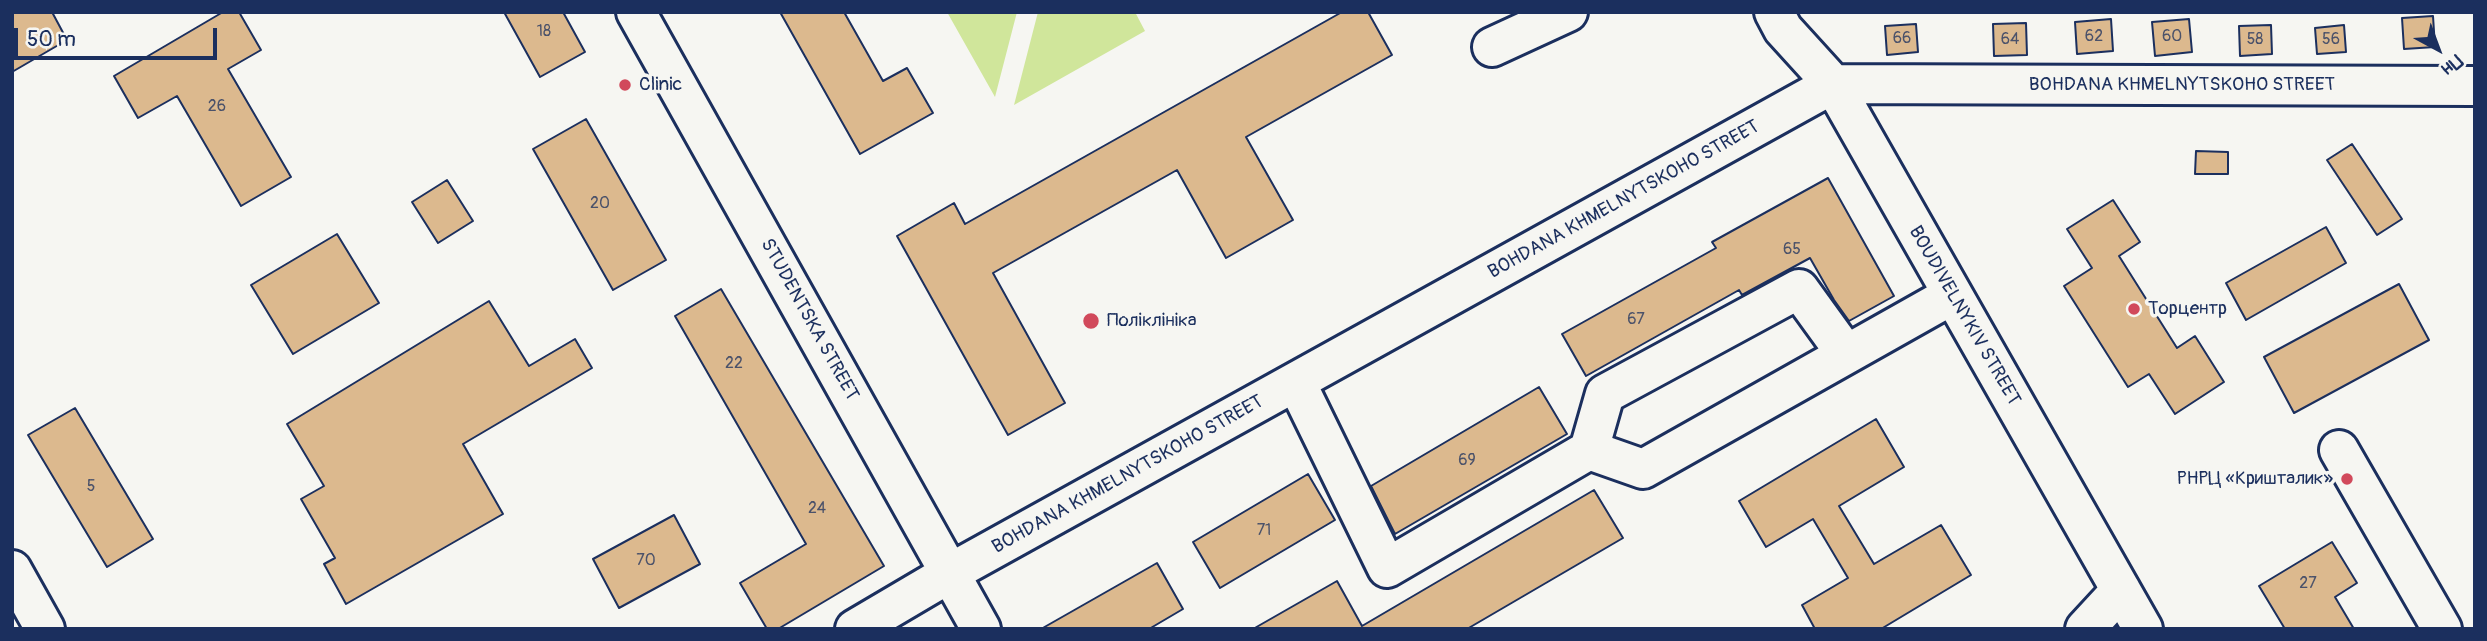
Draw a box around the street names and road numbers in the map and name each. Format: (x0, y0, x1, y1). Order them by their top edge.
street label: BOHDANA KHMELNYTSKOHO STREET (2029, 74, 2335, 96)
street label: BOHDANA KHMELNYTSKOHO STREET (1485, 116, 1763, 284)
street label: BOUDIVELNYKIV STREET (1903, 222, 2025, 410)
street label: STUDENTSKA STREET (755, 235, 863, 405)
street label: BOHDANA KHMELNYTSKOHO STREET (989, 391, 1267, 559)

